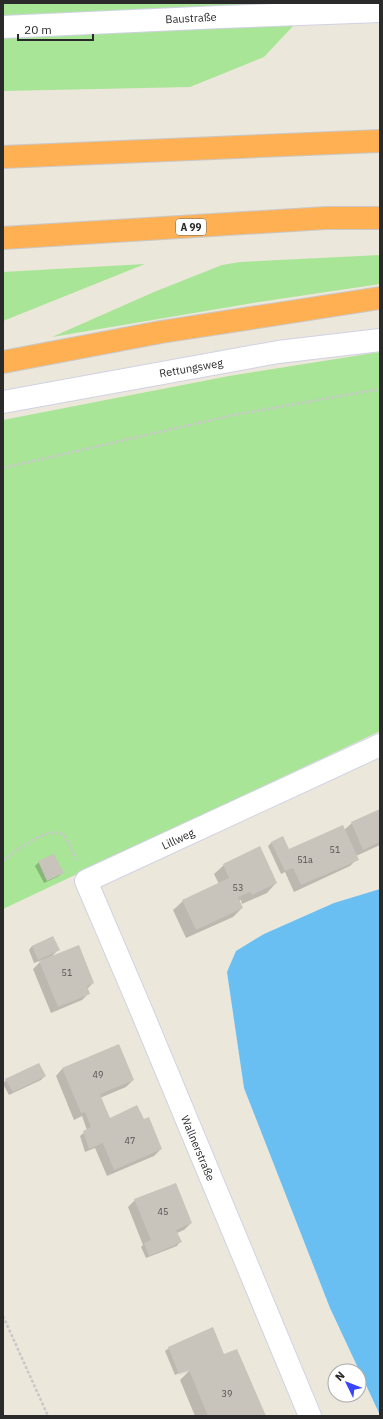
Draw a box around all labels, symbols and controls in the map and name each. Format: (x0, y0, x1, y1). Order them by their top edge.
street label: Baustraße (165, 10, 217, 26)
scale bar (18, 16, 93, 42)
text: 20 m (24, 22, 52, 37)
road number: A 99 (176, 219, 206, 235)
street label: Rettungsweg (158, 355, 224, 380)
street label: Lillweg (159, 825, 197, 853)
house number: 51 (330, 844, 340, 855)
house number: 51a (297, 854, 313, 865)
house number: 53 (233, 882, 243, 893)
house number: 51 (62, 967, 72, 978)
house number: 49 (93, 1069, 103, 1080)
street label: Wallnerstraße (178, 1113, 218, 1183)
house number: 47 (125, 1135, 135, 1146)
house number: 45 (158, 1206, 168, 1217)
north arrow (327, 1363, 367, 1403)
text: N (332, 1368, 348, 1384)
house number: 39 (222, 1388, 232, 1399)

